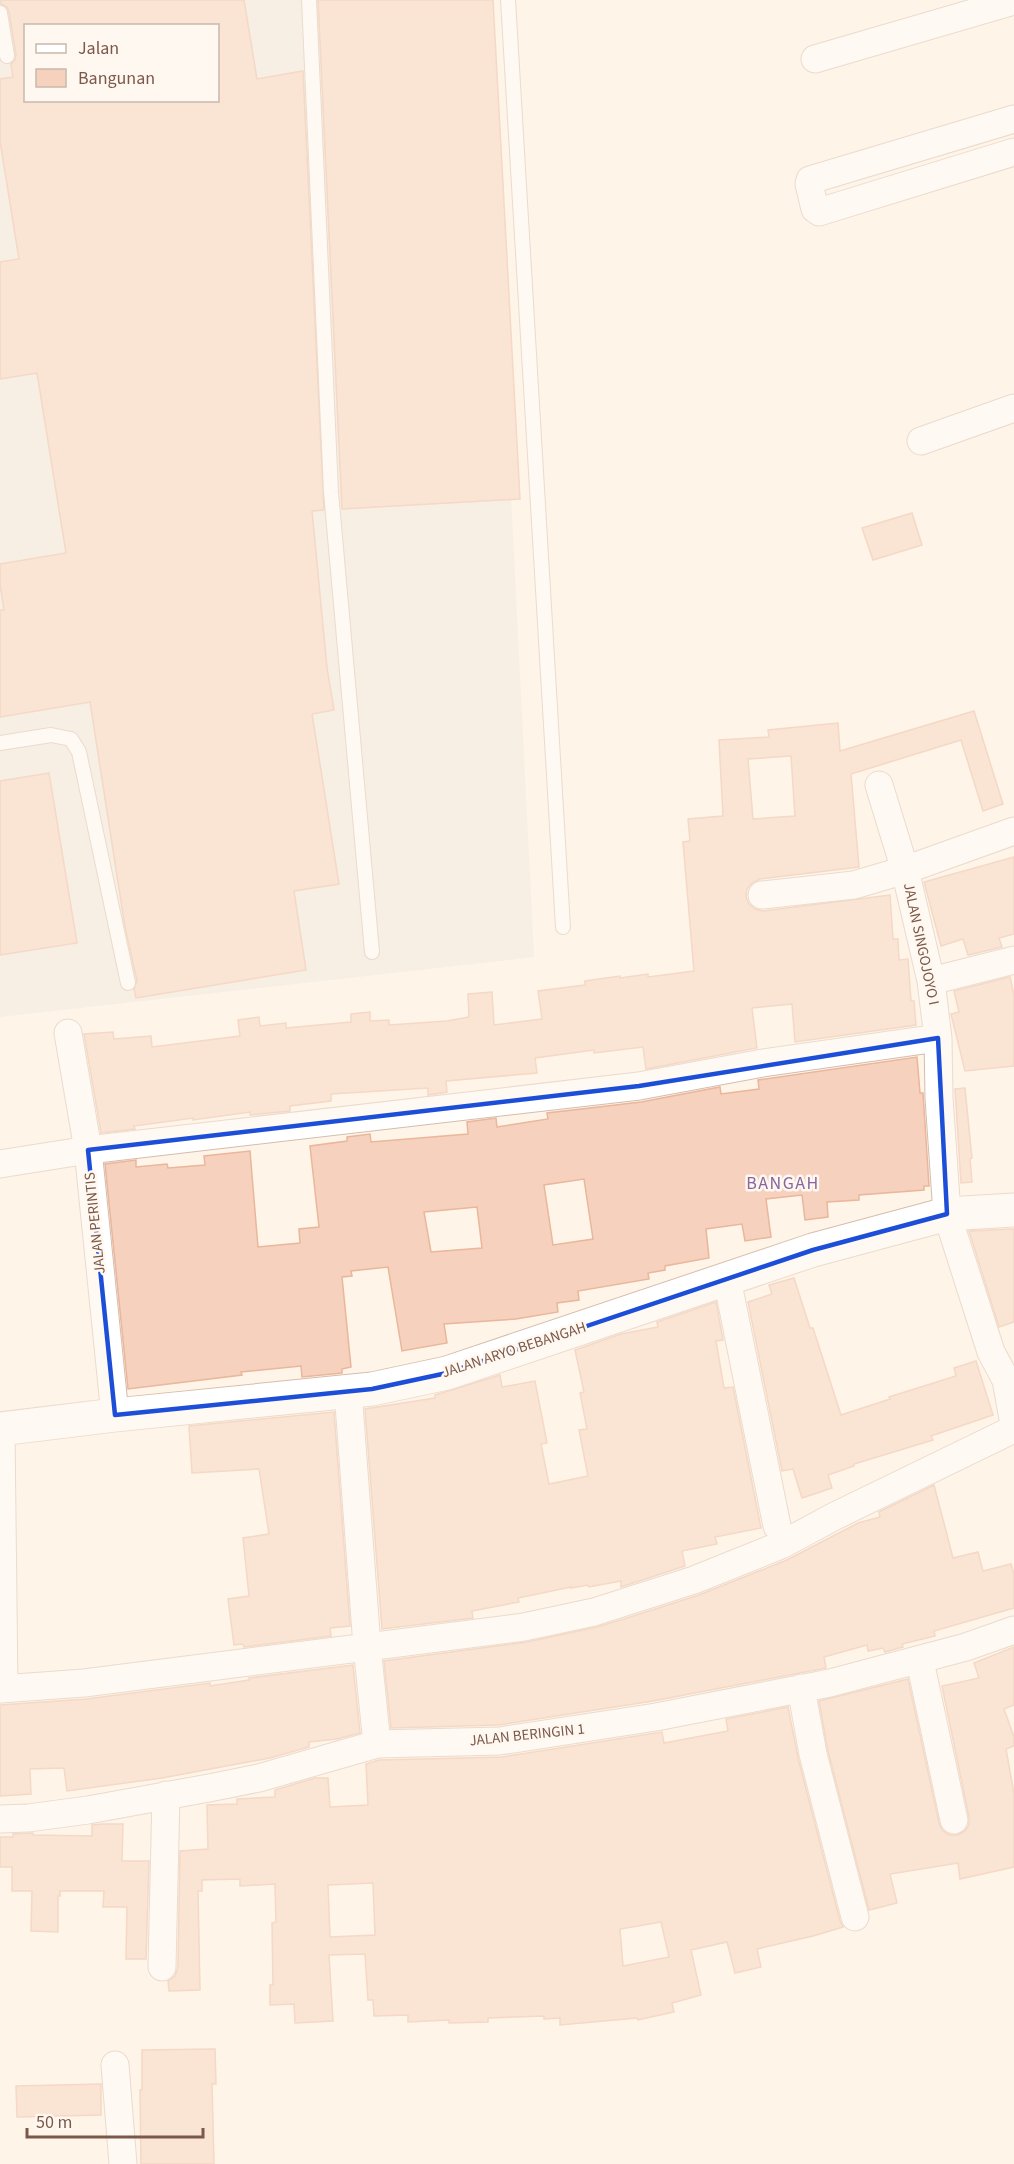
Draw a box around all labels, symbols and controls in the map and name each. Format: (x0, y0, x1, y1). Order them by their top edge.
legend (24, 24, 219, 102)
text: Jalan (78, 36, 119, 61)
text: Bangunan (78, 66, 155, 91)
street label: JALAN SINGOJOYO I (898, 881, 944, 1007)
street label: JALAN PERINTIS (79, 1171, 111, 1275)
district label: BANGAH (746, 1171, 820, 1196)
street label: JALAN ARYO BEBANGAH (439, 1317, 589, 1383)
street label: JALAN BERINGIN 1 (468, 1719, 586, 1751)
scale bar (27, 2101, 202, 2139)
text: 50 m (36, 2110, 72, 2135)

